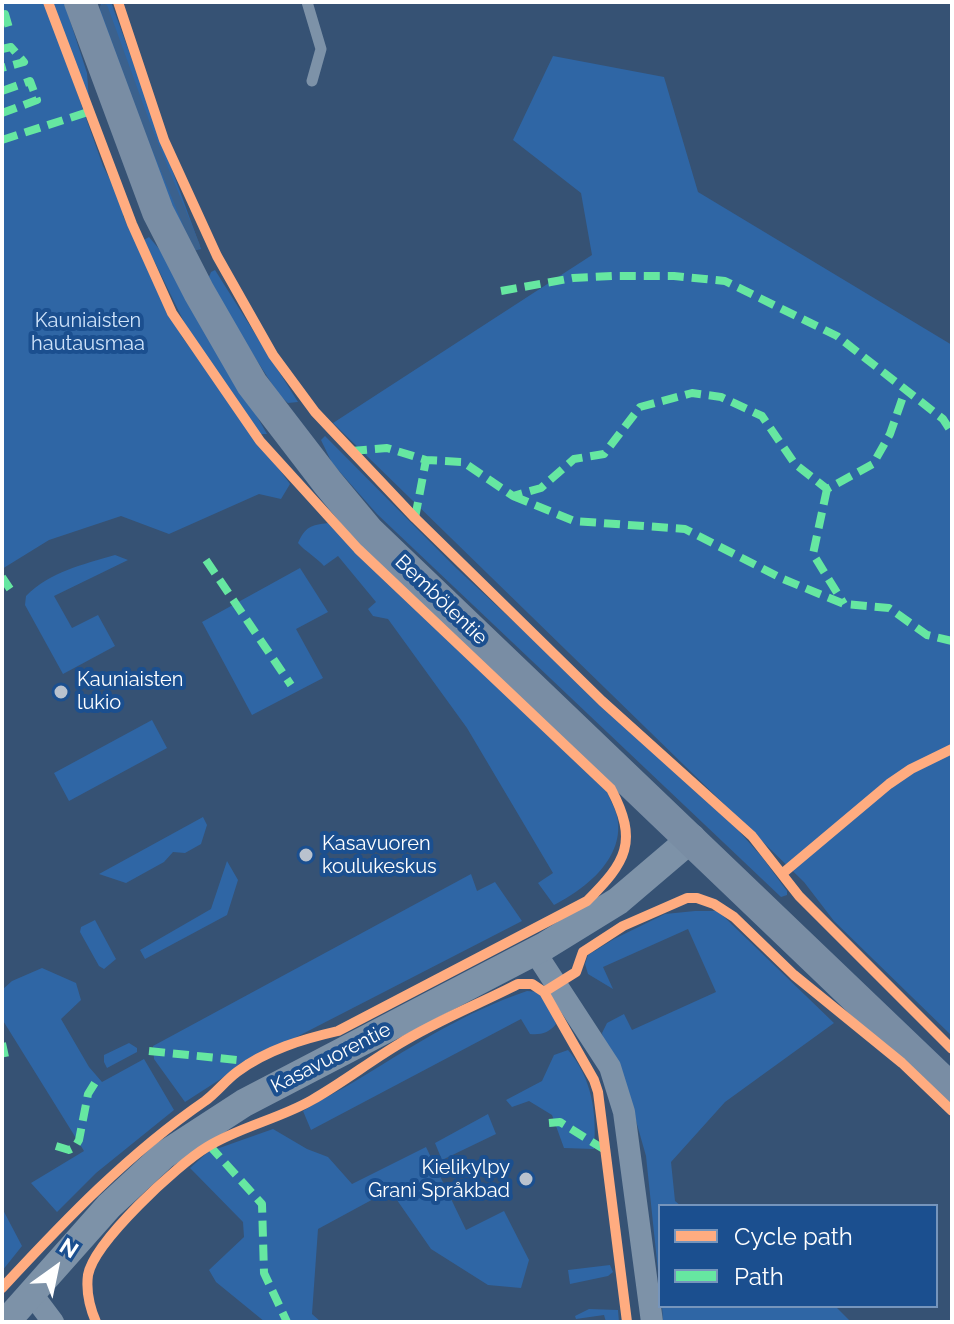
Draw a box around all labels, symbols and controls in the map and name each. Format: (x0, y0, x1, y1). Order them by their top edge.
park label: Kauniaisten hautausmaa (31, 309, 145, 356)
street label: Bembölentie (390, 550, 492, 650)
place label: Kauniaisten lukio (77, 668, 184, 715)
marker: Kauniaisten lukio (52, 683, 70, 701)
place label: Kasavuoren koulukeskus (322, 832, 437, 879)
marker: Kasavuoren koulukeskus (297, 846, 315, 864)
street label: Kasavuorentie (267, 1018, 395, 1098)
place label: Kielikylpy Grani Språkbad (368, 1156, 510, 1203)
marker: Kielikylpy Grani Språkbad (517, 1170, 535, 1188)
legend (658, 1204, 938, 1308)
text: Cycle path (734, 1222, 853, 1251)
north arrow (16, 1228, 96, 1308)
text: N (55, 1232, 83, 1263)
text: Path (734, 1262, 784, 1291)

